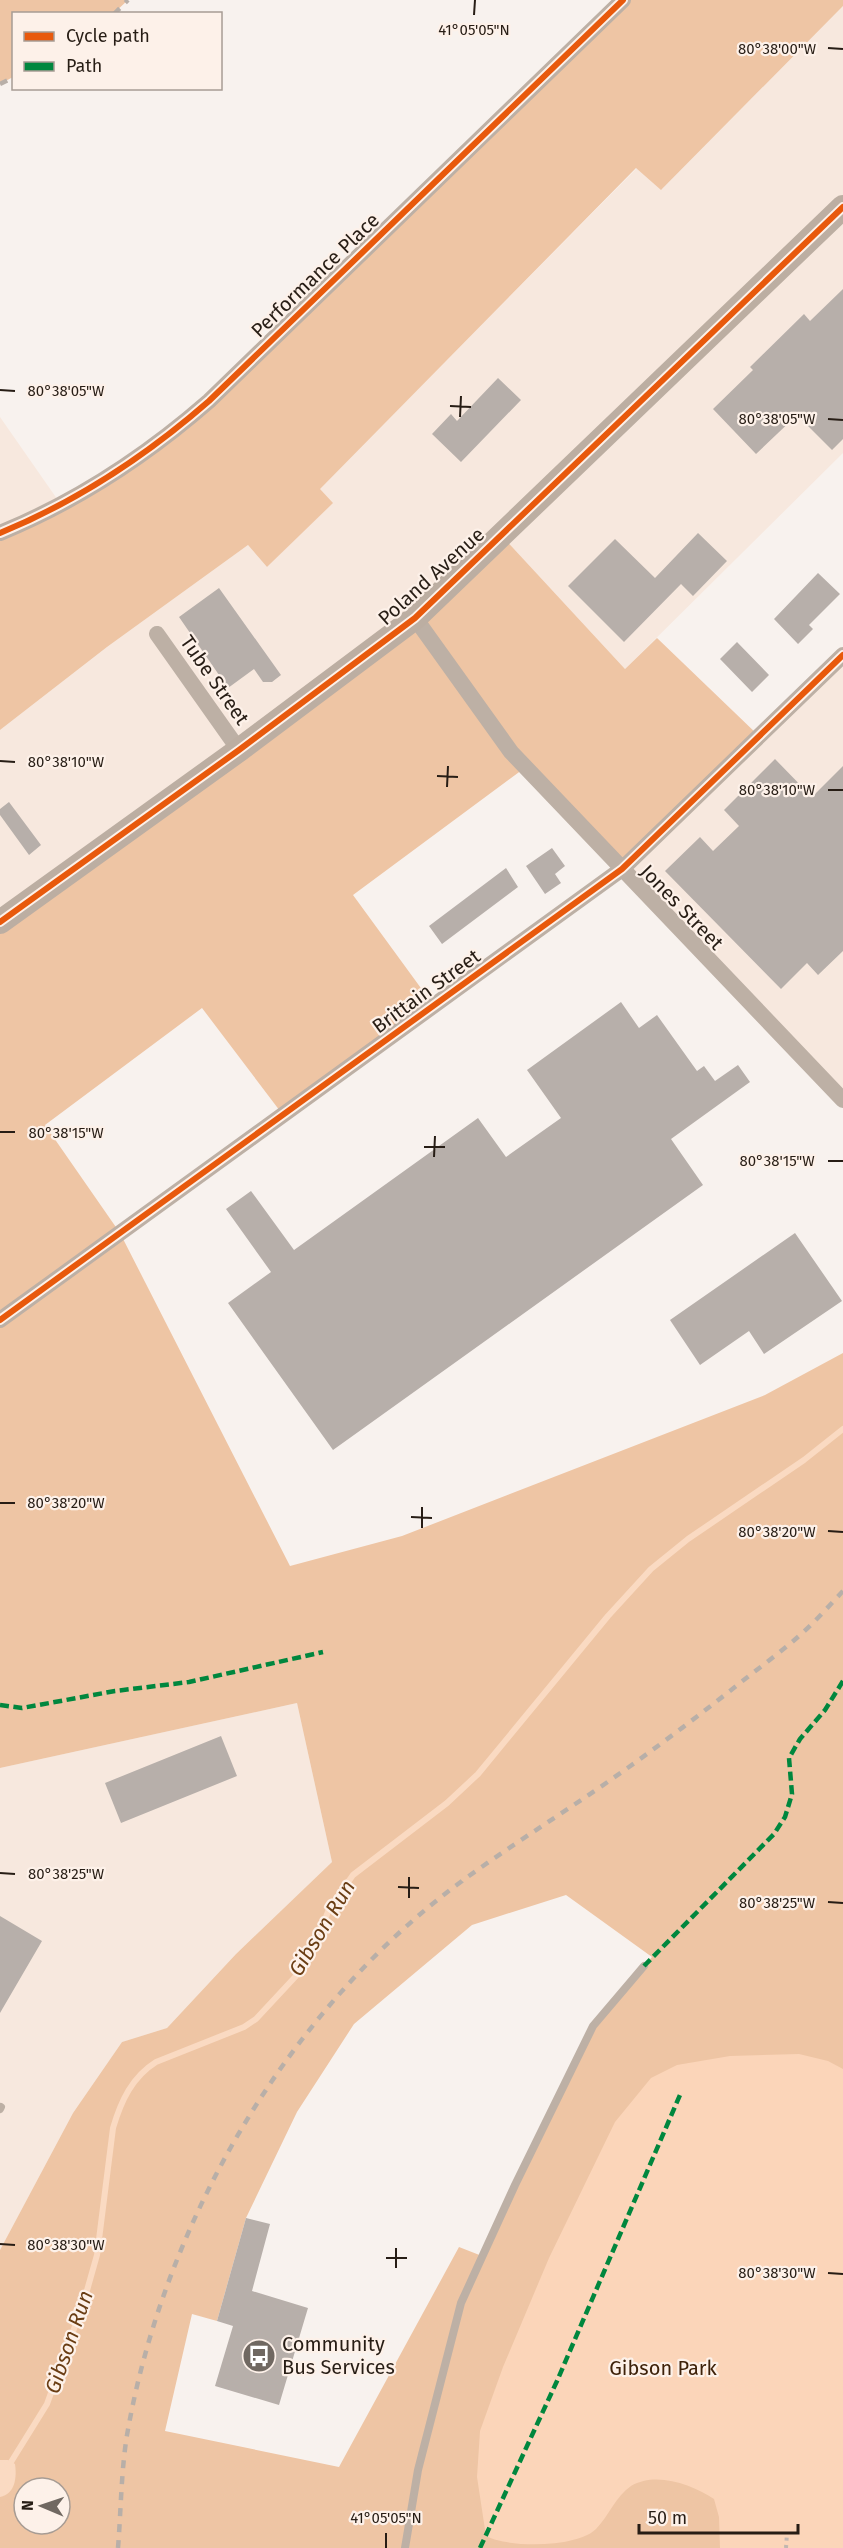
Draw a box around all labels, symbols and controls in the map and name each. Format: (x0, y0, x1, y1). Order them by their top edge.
legend (12, 12, 222, 90)
text: 41°05'05"N (438, 21, 510, 39)
text: Cycle path (66, 25, 150, 47)
text: 80°38'00"W (738, 40, 817, 58)
text: Path (66, 55, 102, 77)
street label: Performance Place (246, 208, 384, 342)
text: 80°38'05"W (28, 382, 105, 400)
text: 80°38'05"W (739, 410, 816, 428)
street label: Poland Avenue (373, 522, 489, 630)
street label: Tube Street (175, 631, 255, 730)
text: 80°38'10"W (28, 753, 105, 771)
text: 80°38'10"W (739, 781, 816, 799)
street label: Jones Street (635, 859, 729, 955)
street label: Brittain Street (367, 943, 485, 1038)
text: 80°38'15"W (28, 1124, 104, 1142)
text: 80°38'15"W (739, 1152, 815, 1170)
text: 80°38'20"W (27, 1494, 105, 1512)
text: 80°38'20"W (738, 1523, 816, 1541)
text: 80°38'25"W (28, 1865, 105, 1883)
water label: Gibson Run (283, 1875, 361, 1981)
text: 80°38'25"W (739, 1894, 816, 1912)
text: 80°38'30"W (27, 2236, 105, 2254)
text: 80°38'30"W (738, 2264, 816, 2282)
water label: Gibson Run (39, 2287, 99, 2397)
place label: Community Bus Services (282, 2332, 395, 2379)
bus stop icon: Community Bus Services (241, 2338, 277, 2374)
park label: Gibson Park (609, 2356, 718, 2380)
north arrow (12, 2476, 72, 2536)
scale bar (639, 2497, 798, 2535)
text: N (18, 2500, 37, 2511)
text: 50 m (648, 2507, 687, 2529)
text: 41°05'05"N (350, 2509, 422, 2527)

